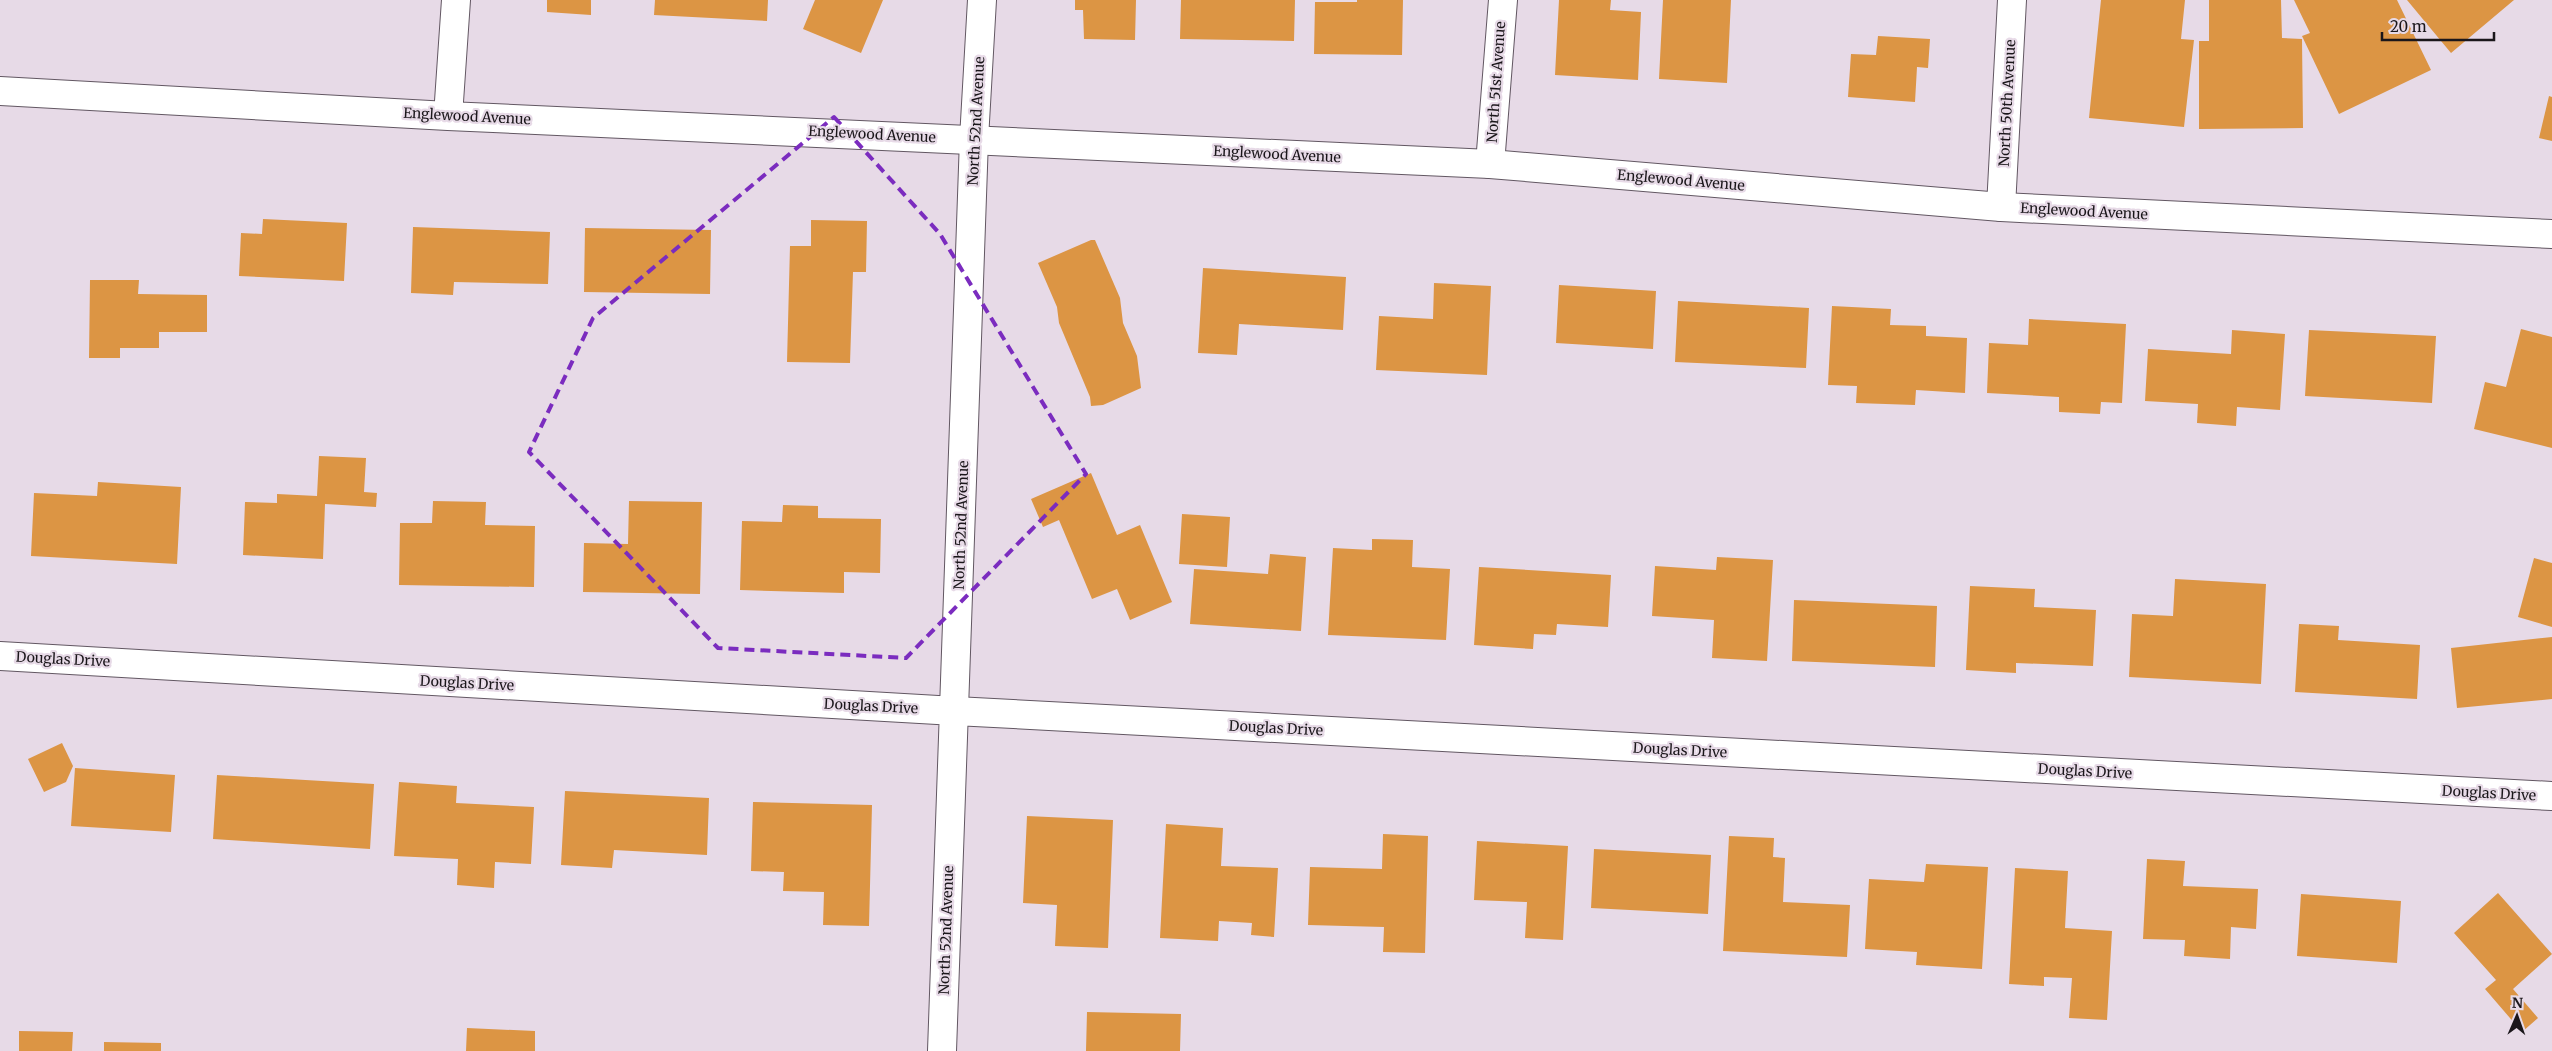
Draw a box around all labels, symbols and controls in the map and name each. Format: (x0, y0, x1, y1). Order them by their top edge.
scale bar (2382, 10, 2494, 42)
text: 20 m (2390, 17, 2427, 36)
street label: North 51st Avenue (1483, 21, 1509, 143)
street label: North 50th Avenue (1995, 39, 2019, 167)
street label: North 52nd Avenue (964, 56, 988, 186)
street label: Englewood Avenue (403, 104, 531, 128)
street label: Englewood Avenue (808, 122, 936, 146)
street label: Englewood Avenue (1213, 142, 1341, 166)
street label: Englewood Avenue (1617, 165, 1745, 195)
street label: Englewood Avenue (2020, 199, 2148, 223)
street label: North 52nd Avenue (950, 460, 972, 590)
street label: Douglas Drive (15, 648, 111, 670)
street label: Douglas Drive (419, 672, 515, 694)
street label: Douglas Drive (823, 695, 919, 717)
street label: Douglas Drive (1228, 717, 1324, 739)
street label: Douglas Drive (1632, 739, 1728, 761)
street label: Douglas Drive (2037, 760, 2133, 782)
street label: Douglas Drive (2441, 782, 2537, 804)
street label: North 52nd Avenue (935, 865, 957, 995)
north arrow (2492, 991, 2542, 1041)
text: N (2512, 994, 2523, 1012)

